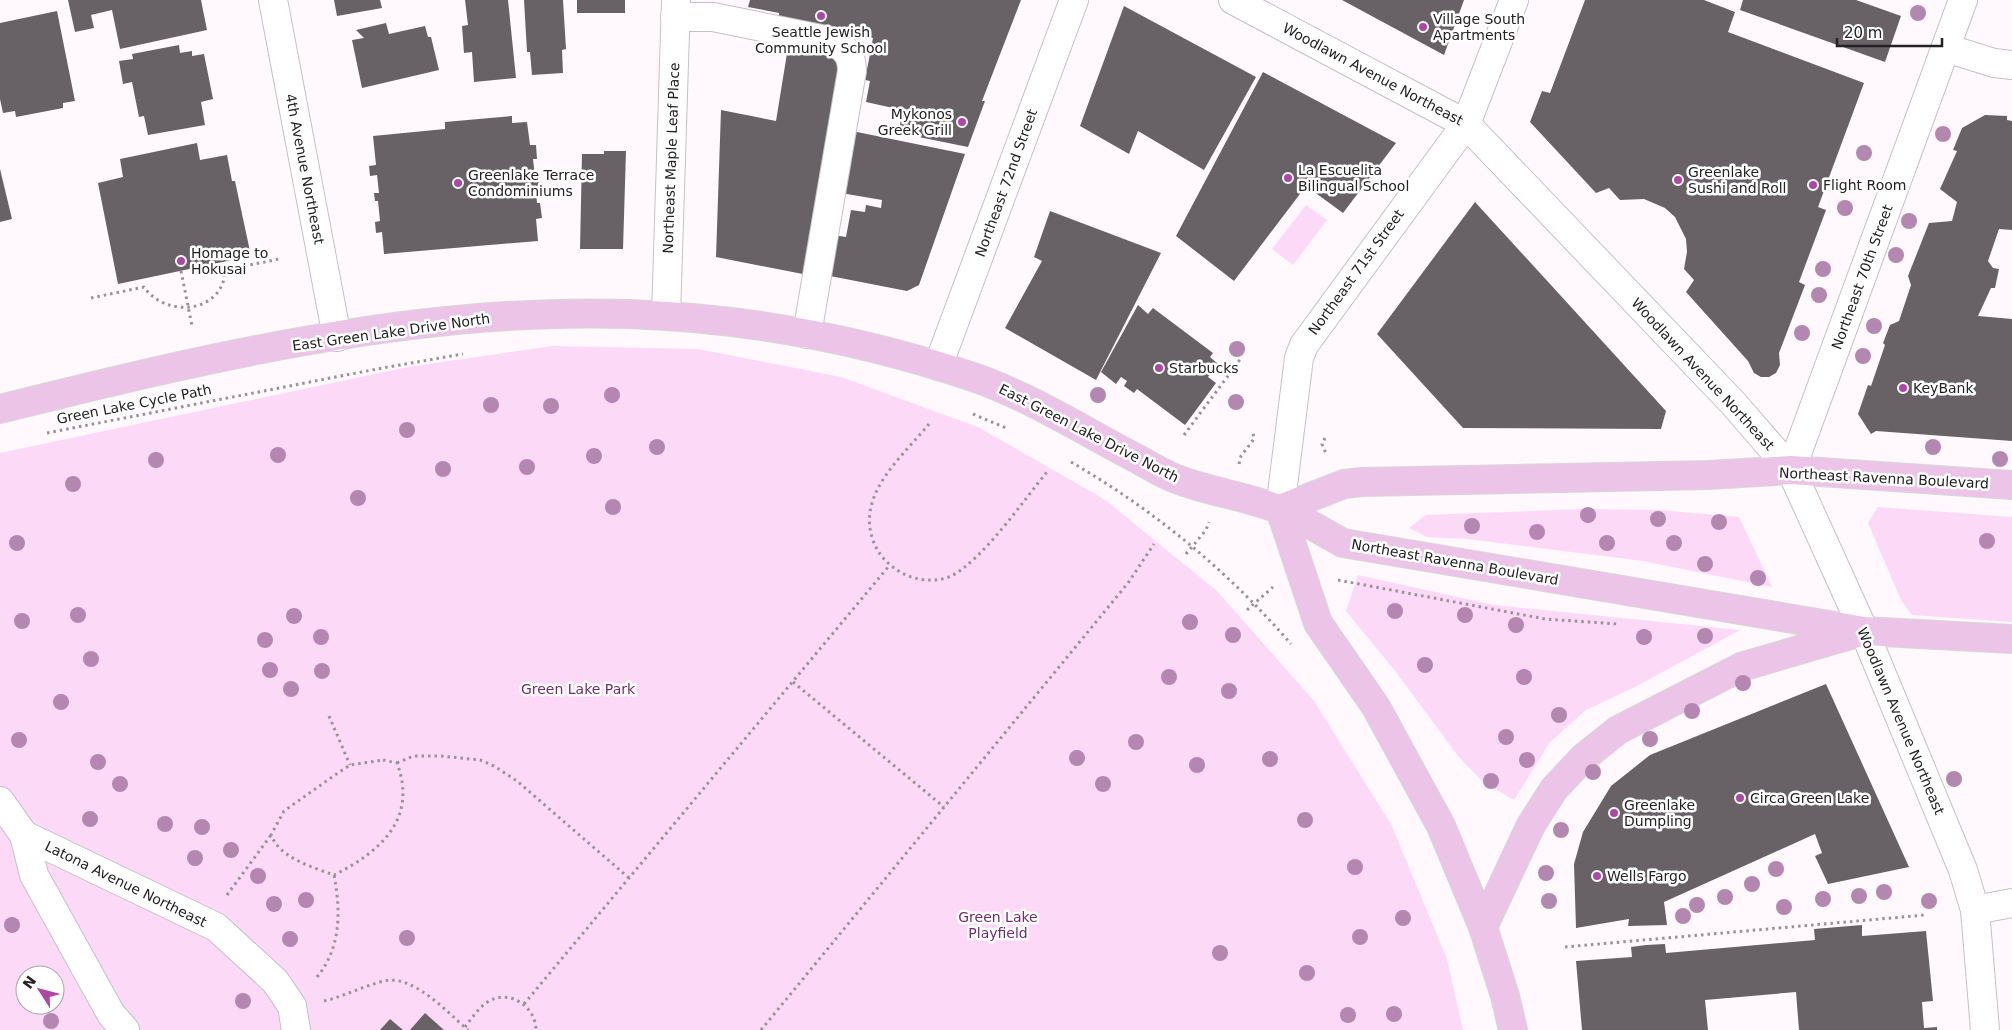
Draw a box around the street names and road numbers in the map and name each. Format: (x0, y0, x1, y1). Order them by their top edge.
street label: Woodlawn Avenue Northeast (1280, 20, 1466, 129)
street label: Northeast Maple Leaf Place (660, 62, 682, 254)
street label: 4th Avenue Northeast (283, 92, 328, 246)
street label: Northeast 72nd Street (972, 106, 1040, 259)
street label: Northeast 70th Street (1828, 202, 1896, 352)
street label: Northeast 71st Street (1305, 206, 1407, 338)
street label: Woodlawn Avenue Northeast (1628, 295, 1778, 454)
street label: East Green Lake Drive North (291, 310, 491, 354)
street label: Green Lake Cycle Path (55, 381, 213, 427)
street label: East Green Lake Drive North (996, 381, 1182, 485)
street label: Northeast Ravenna Boulevard (1779, 465, 1989, 491)
street label: Northeast Ravenna Boulevard (1350, 536, 1560, 588)
street label: Woodlawn Avenue Northeast (1854, 625, 1948, 818)
street label: Latona Avenue Northeast (43, 838, 210, 930)

